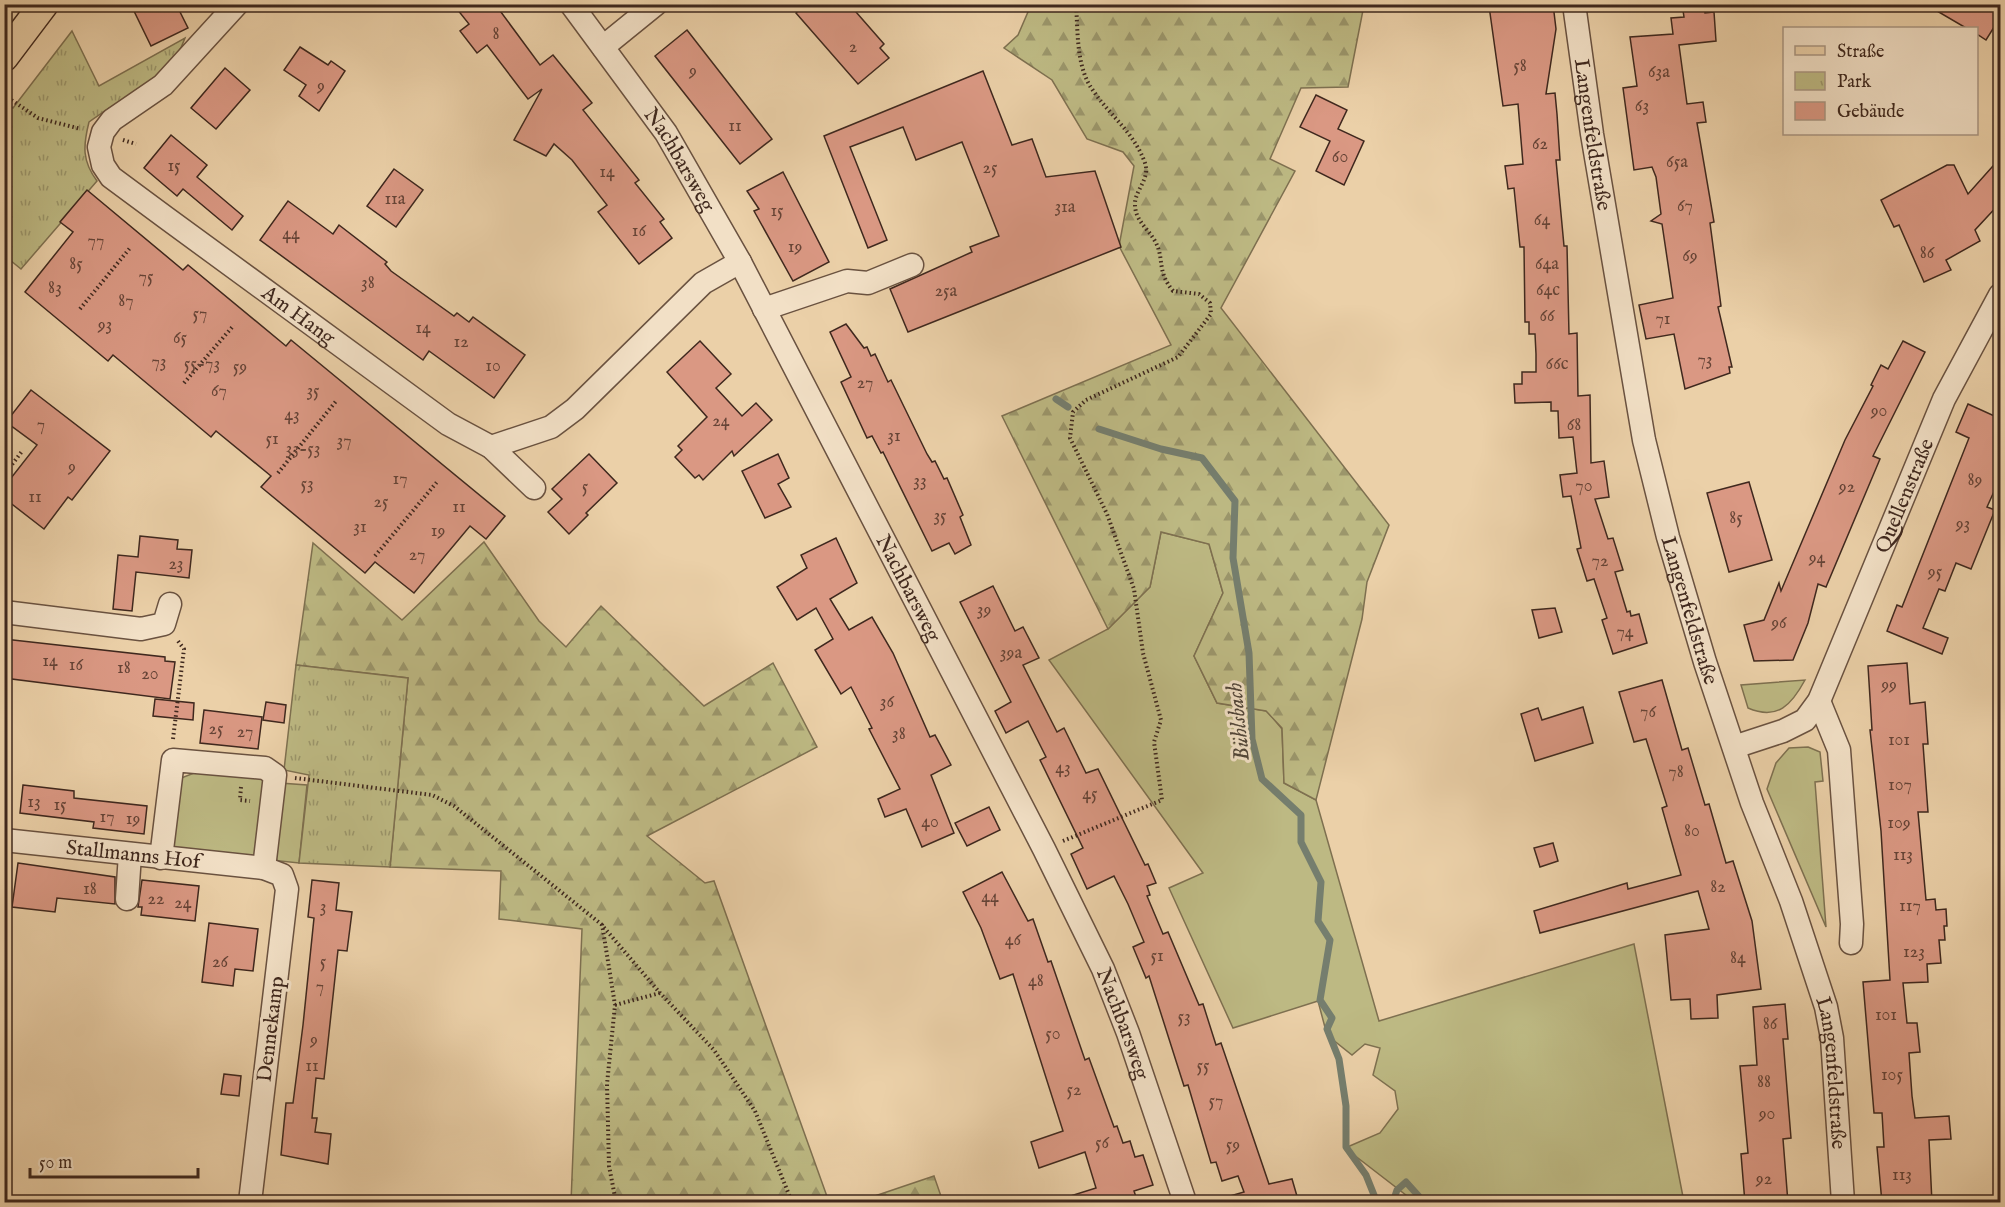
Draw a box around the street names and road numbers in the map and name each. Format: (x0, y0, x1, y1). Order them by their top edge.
street label: Langenfeldstraße (1567, 57, 1617, 213)
street label: Nachbarsweg (637, 103, 721, 218)
street label: Am Hang (255, 280, 341, 352)
street label: Quellenstraße (1870, 434, 1941, 558)
street label: Nachbarsweg (869, 530, 947, 647)
street label: Langenfeldstraße (1654, 533, 1724, 689)
street label: Stallmanns Hof (65, 835, 205, 876)
street label: Nachbarsweg (1089, 964, 1155, 1084)
street label: Dennekamp (252, 975, 291, 1084)
street label: Langenfeldstraße (1809, 993, 1851, 1151)

